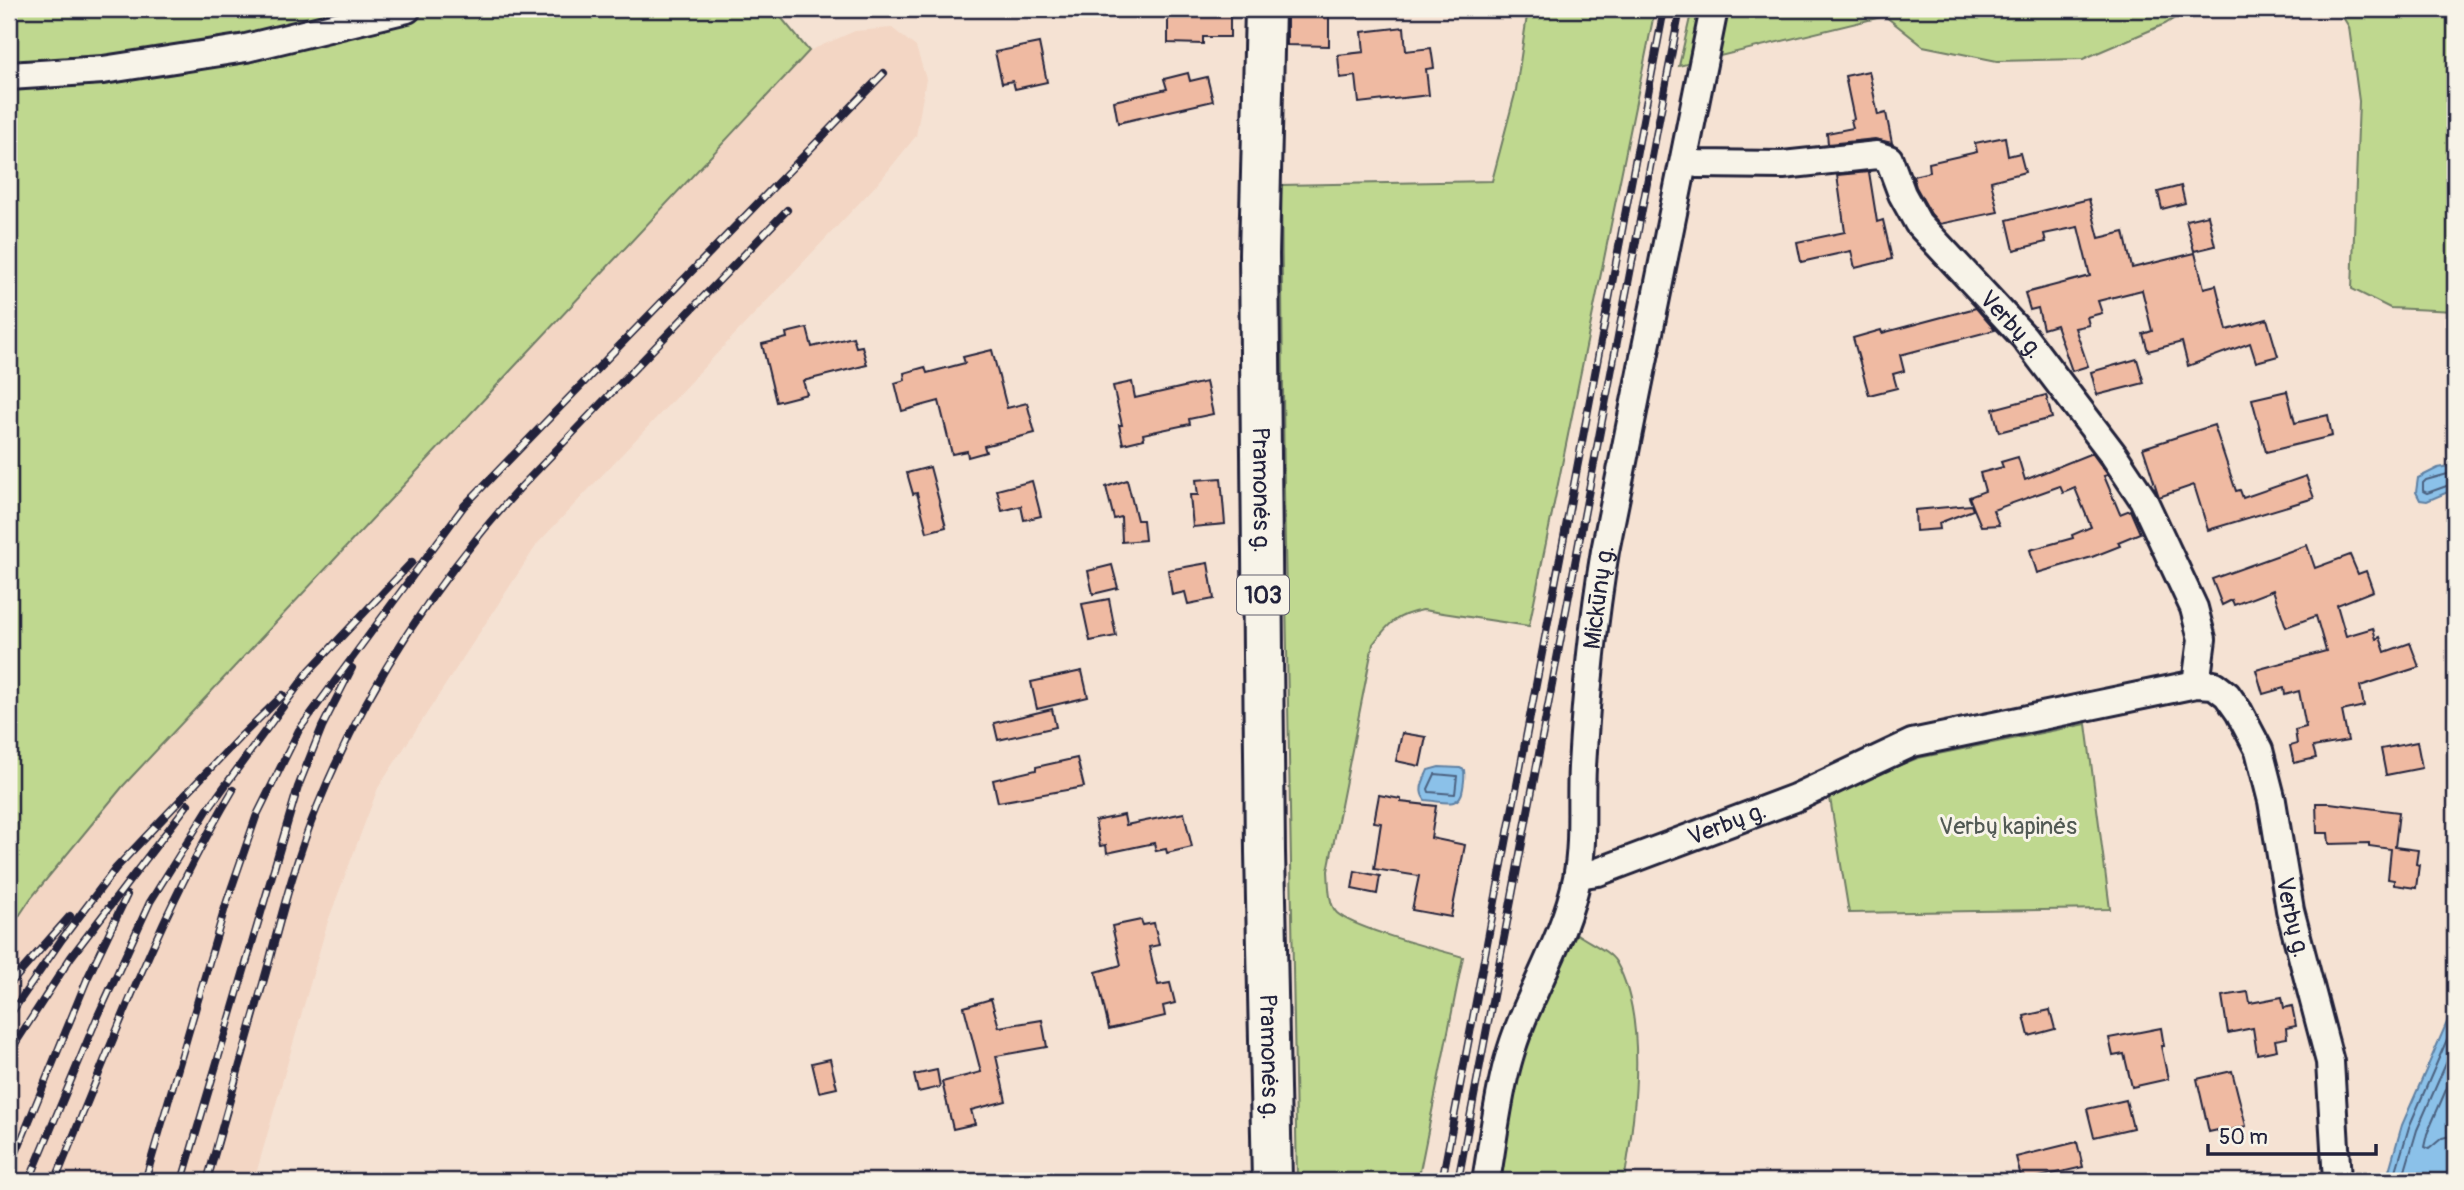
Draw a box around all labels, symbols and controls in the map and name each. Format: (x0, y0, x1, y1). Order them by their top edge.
street label: Verbų g. (1973, 285, 2049, 365)
street label: Pramonės g. (1246, 427, 1276, 553)
street label: Mickūnų g. (1578, 543, 1621, 651)
road number: 103 (1237, 576, 1289, 614)
street label: Verbų g. (1684, 796, 1770, 852)
park label: Verbų kapinės (1939, 812, 2077, 841)
street label: Verbų g. (2270, 875, 2316, 961)
street label: Pramonės g. (1253, 993, 1285, 1120)
scale bar (2208, 1113, 2376, 1157)
text: 50 m (2219, 1124, 2268, 1151)

